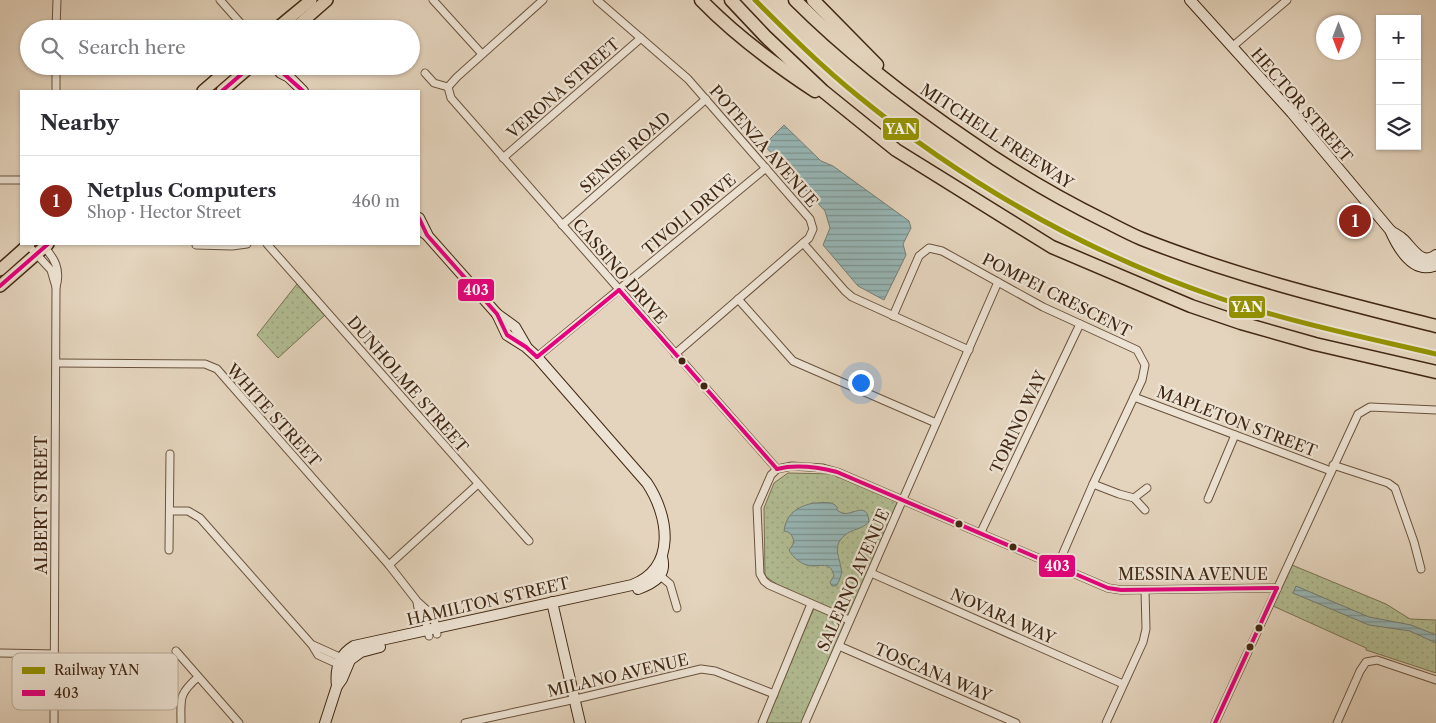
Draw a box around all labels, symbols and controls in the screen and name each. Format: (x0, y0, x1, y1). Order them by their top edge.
north arrow (1316, 15, 1361, 60)
map controls (1376, 15, 1421, 150)
button: + (1376, 15, 1421, 60)
search box (20, 20, 420, 75)
street label: VERONA STREET (502, 33, 624, 143)
icon: search (38, 34, 66, 62)
text: Search here (78, 36, 186, 59)
street label: HECTOR STREET (1247, 44, 1357, 166)
button: − (1376, 60, 1421, 105)
street label: MITCHELL FREEWAY (917, 79, 1078, 193)
street label: POTENZA AVENUE (705, 81, 823, 211)
button: layers (1376, 105, 1421, 150)
street label: SENISE ROAD (575, 107, 675, 197)
text: Nearby (40, 110, 119, 135)
line badge: YAN (882, 117, 920, 141)
text: YAN (884, 120, 917, 138)
street label: TIVOLI DRIVE (638, 169, 740, 259)
text: Netplus Computers (87, 179, 276, 202)
text: 1 (52, 191, 60, 211)
text: 460 m (352, 191, 400, 211)
text: Shop · Hector Street (87, 202, 242, 222)
pin: 1 (1339, 202, 1371, 240)
street label: CASSINO DRIVE (569, 214, 671, 328)
street label: POMPEI CRESCENT (979, 249, 1135, 341)
line badge: 403 (457, 278, 495, 302)
text: 403 (463, 281, 489, 299)
line badge: YAN (1228, 295, 1266, 319)
text: YAN (1230, 298, 1263, 316)
street label: DUNHOLME STREET (343, 312, 473, 456)
unlabelled marker (677, 356, 687, 366)
street label: WHITE STREET (222, 359, 326, 471)
street label: TORINO WAY (985, 367, 1051, 477)
your location (848, 370, 874, 396)
unlabelled marker (699, 381, 709, 391)
street label: MAPLETON STREET (1154, 381, 1320, 461)
street label: ALBERT STREET (31, 435, 51, 576)
street label: SALERNO AVENUE (813, 506, 893, 654)
unlabelled marker (954, 519, 964, 529)
unlabelled marker (1008, 542, 1018, 552)
line badge: 403 (1038, 554, 1076, 578)
text: 403 (1044, 557, 1070, 575)
street label: MESSINA AVENUE (1118, 564, 1268, 584)
street label: HAMILTON STREET (405, 573, 571, 629)
street label: NOVARA WAY (947, 584, 1059, 648)
unlabelled marker (1254, 623, 1264, 633)
street label: TOSCANA WAY (871, 638, 995, 706)
unlabelled marker (1245, 642, 1255, 652)
street label: MILANO AVENUE (545, 649, 691, 701)
legend (12, 653, 178, 710)
text: Railway YAN (54, 661, 140, 679)
text: 403 (54, 684, 79, 702)

